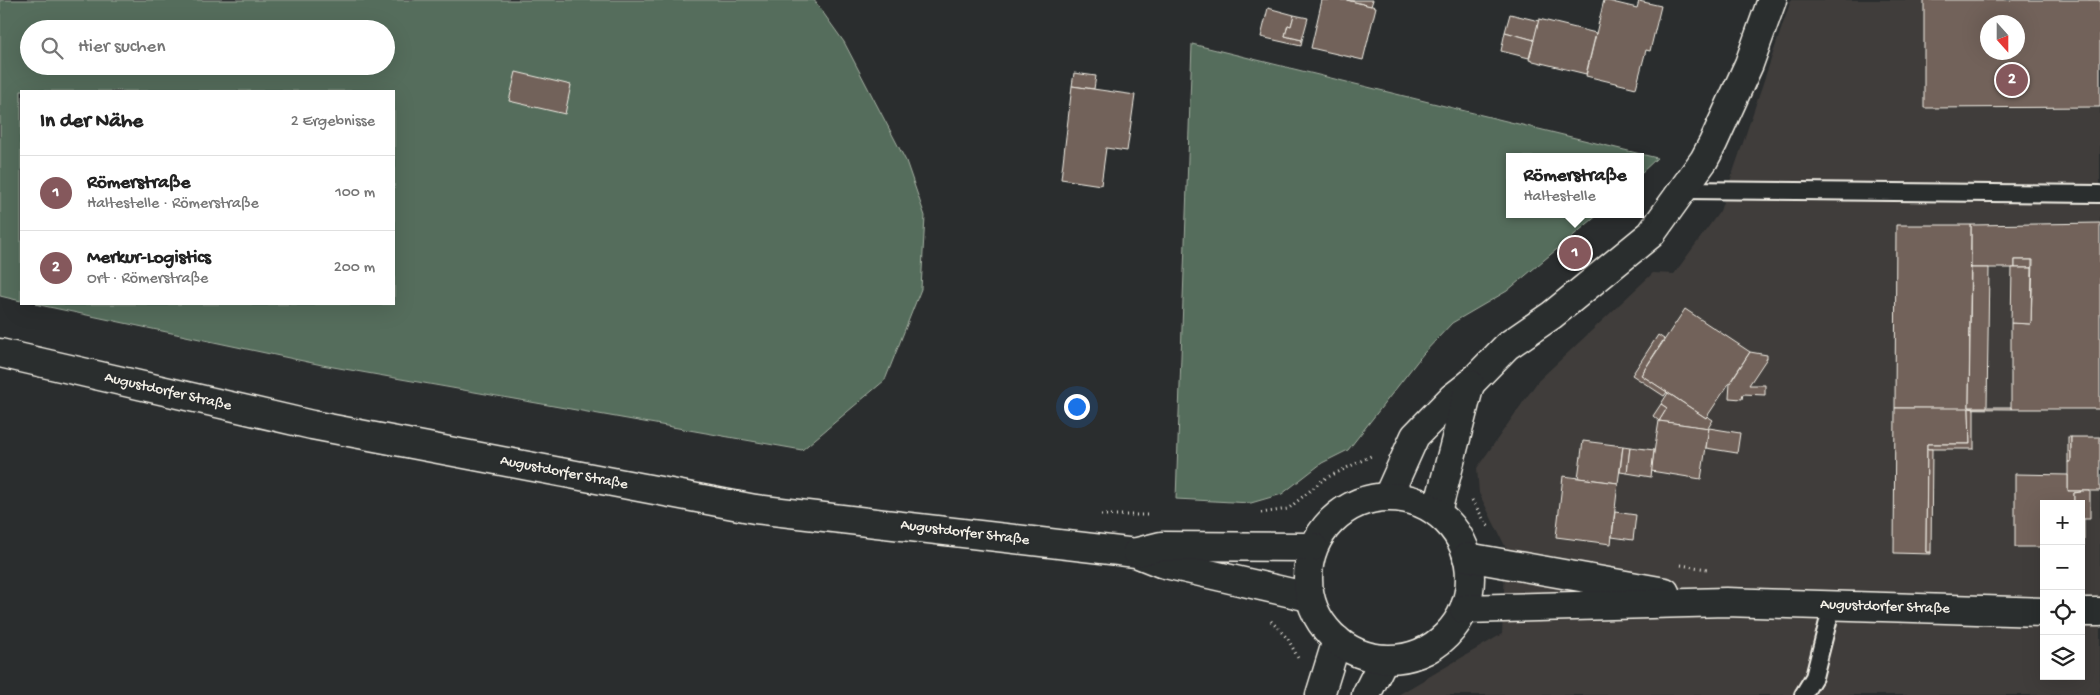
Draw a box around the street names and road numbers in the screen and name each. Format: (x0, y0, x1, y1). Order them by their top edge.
street label: Augustdorfer Straße (103, 369, 233, 415)
street label: Augustdorfer Straße (499, 452, 630, 494)
street label: Augustdorfer Straße (900, 516, 1031, 550)
street label: Augustdorfer Straße (1820, 596, 1950, 618)

